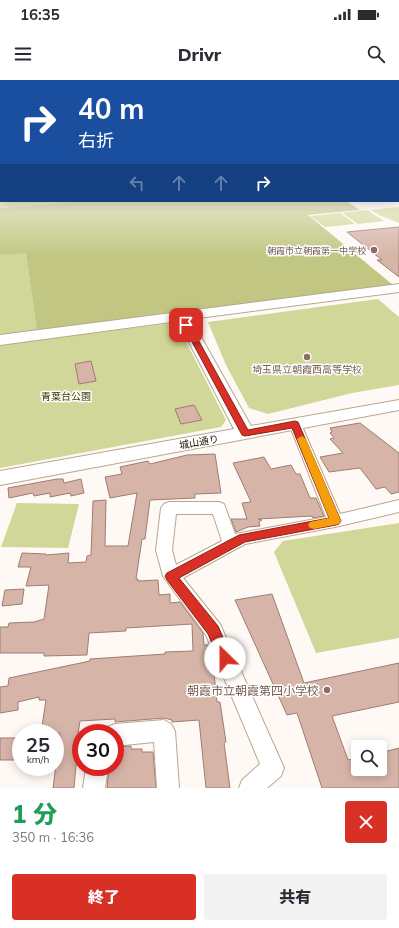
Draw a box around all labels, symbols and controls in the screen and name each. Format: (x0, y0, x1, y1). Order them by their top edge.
text: 16:35 (20, 5, 60, 24)
icon: menu (12, 43, 34, 65)
text: Drivr (178, 43, 221, 66)
icon: search (365, 43, 387, 65)
text: 40 m (78, 91, 144, 126)
icon: right (12, 96, 64, 148)
text: 右折 (78, 129, 114, 152)
icon: left (126, 172, 148, 194)
icon: ahead (168, 172, 190, 194)
icon: ahead (210, 172, 232, 194)
icon: right (252, 172, 274, 194)
place label: 朝霞市立朝霞第一中学校 (267, 245, 366, 256)
marker: 朝霞市立朝霞第一中学校 (369, 245, 379, 255)
pin (169, 308, 203, 342)
icon: arrive (175, 314, 197, 336)
marker: 埼玉県立朝霞西高等学校 (302, 352, 312, 362)
place label: 埼玉県立朝霞西高等学校 (252, 363, 362, 376)
park label: 青葉台公園 (41, 390, 91, 403)
street label: 城山通り (178, 432, 220, 452)
position arrow (204, 637, 246, 679)
place label: 朝霞市立朝霞第四小学校 (187, 683, 319, 698)
marker: 朝霞市立朝霞第四小学校 (322, 685, 332, 695)
speed limit sign: 30 (72, 724, 124, 776)
text: 25 (26, 732, 50, 757)
map controls (351, 740, 387, 776)
button: search (351, 740, 387, 776)
text: km/h (27, 753, 49, 766)
text: 1 分 (12, 799, 57, 829)
button: close (345, 801, 387, 843)
text: 350 m · 16:36 (12, 829, 94, 845)
button: 終了 (12, 874, 196, 920)
button: 共有 (204, 874, 387, 920)

